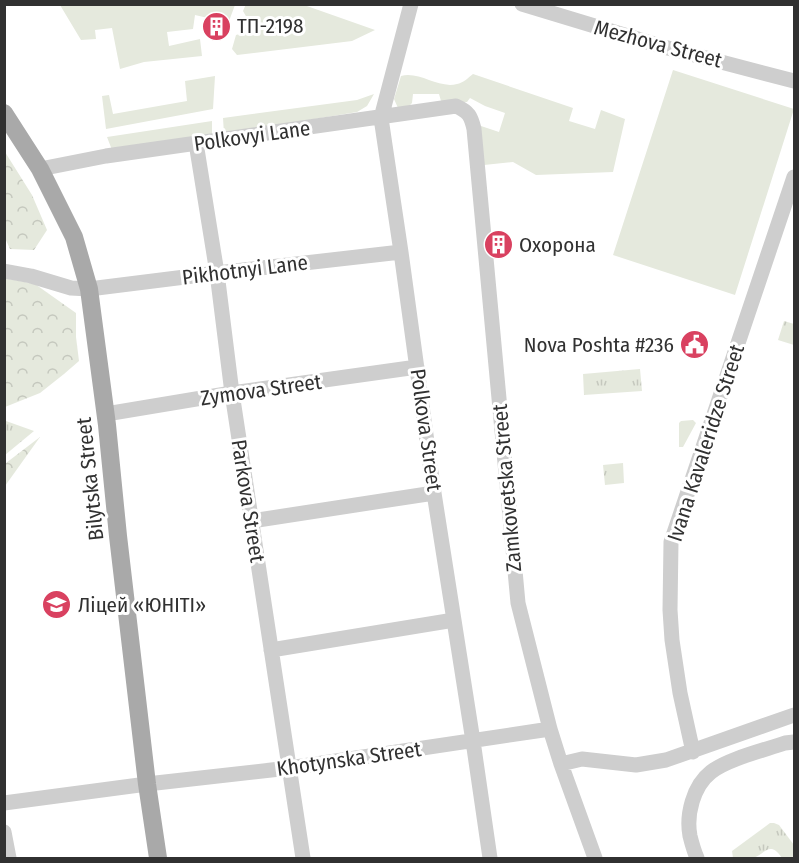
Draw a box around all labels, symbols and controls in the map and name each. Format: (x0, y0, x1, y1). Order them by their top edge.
building icon: ТП-2198 (200, 10, 232, 42)
place label: ТП-2198 (237, 13, 304, 39)
street label: Mezhova Street (591, 14, 725, 74)
street label: Polkovyi Lane (192, 115, 312, 157)
building icon: Охорона (482, 229, 514, 261)
place label: Охорона (519, 232, 596, 258)
street label: Pikhotnyi Lane (181, 249, 309, 291)
public building icon: Nova Poshta #236 (679, 329, 711, 361)
place label: Nova Poshta #236 (524, 332, 674, 358)
street label: Ivana Kavaleridze Street (662, 341, 750, 545)
street label: Polkova Street (405, 367, 447, 493)
street label: Zymova Street (199, 369, 323, 411)
street label: Zamkovetska Street (487, 403, 527, 573)
street label: Bilytska Street (71, 416, 109, 542)
street label: Parkova Street (225, 438, 271, 564)
school or university icon: Ліцей «ЮНІТІ» (41, 589, 73, 621)
place label: Ліцей «ЮНІТІ» (78, 592, 206, 618)
street label: Khotynska Street (275, 736, 423, 782)

